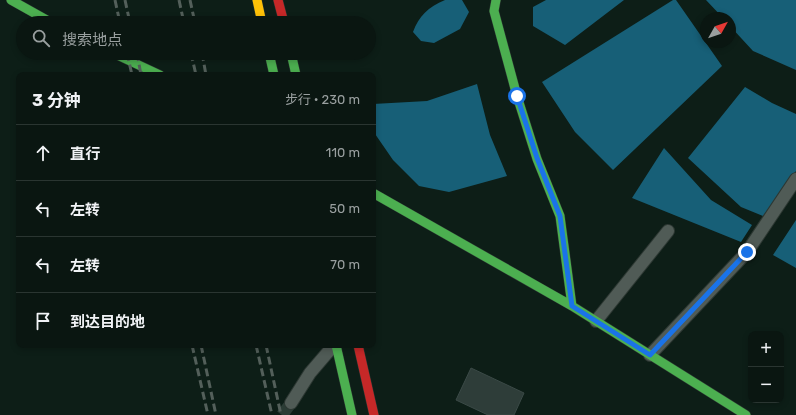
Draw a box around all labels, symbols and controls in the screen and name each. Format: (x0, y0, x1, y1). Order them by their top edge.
north arrow (700, 12, 736, 48)
search box (16, 16, 376, 60)
icon: search (30, 27, 52, 49)
text: 搜索地点 (62, 31, 122, 49)
route start (508, 87, 526, 105)
text: 3 分钟 (32, 90, 81, 110)
text: 步行 · 230 m (285, 92, 360, 107)
icon: ahead (32, 142, 54, 164)
text: 直行 (70, 145, 100, 163)
text: 110 m (326, 145, 360, 160)
icon: left (32, 198, 54, 220)
text: 左转 (70, 201, 100, 219)
text: 50 m (329, 201, 360, 216)
route end (738, 243, 756, 261)
icon: left (32, 254, 54, 276)
text: 左转 (70, 257, 100, 275)
text: 70 m (330, 257, 360, 272)
icon: arrive (32, 310, 54, 332)
text: 到达目的地 (70, 313, 145, 331)
map controls (748, 331, 784, 403)
button: + (748, 331, 784, 367)
button: − (748, 367, 784, 403)

